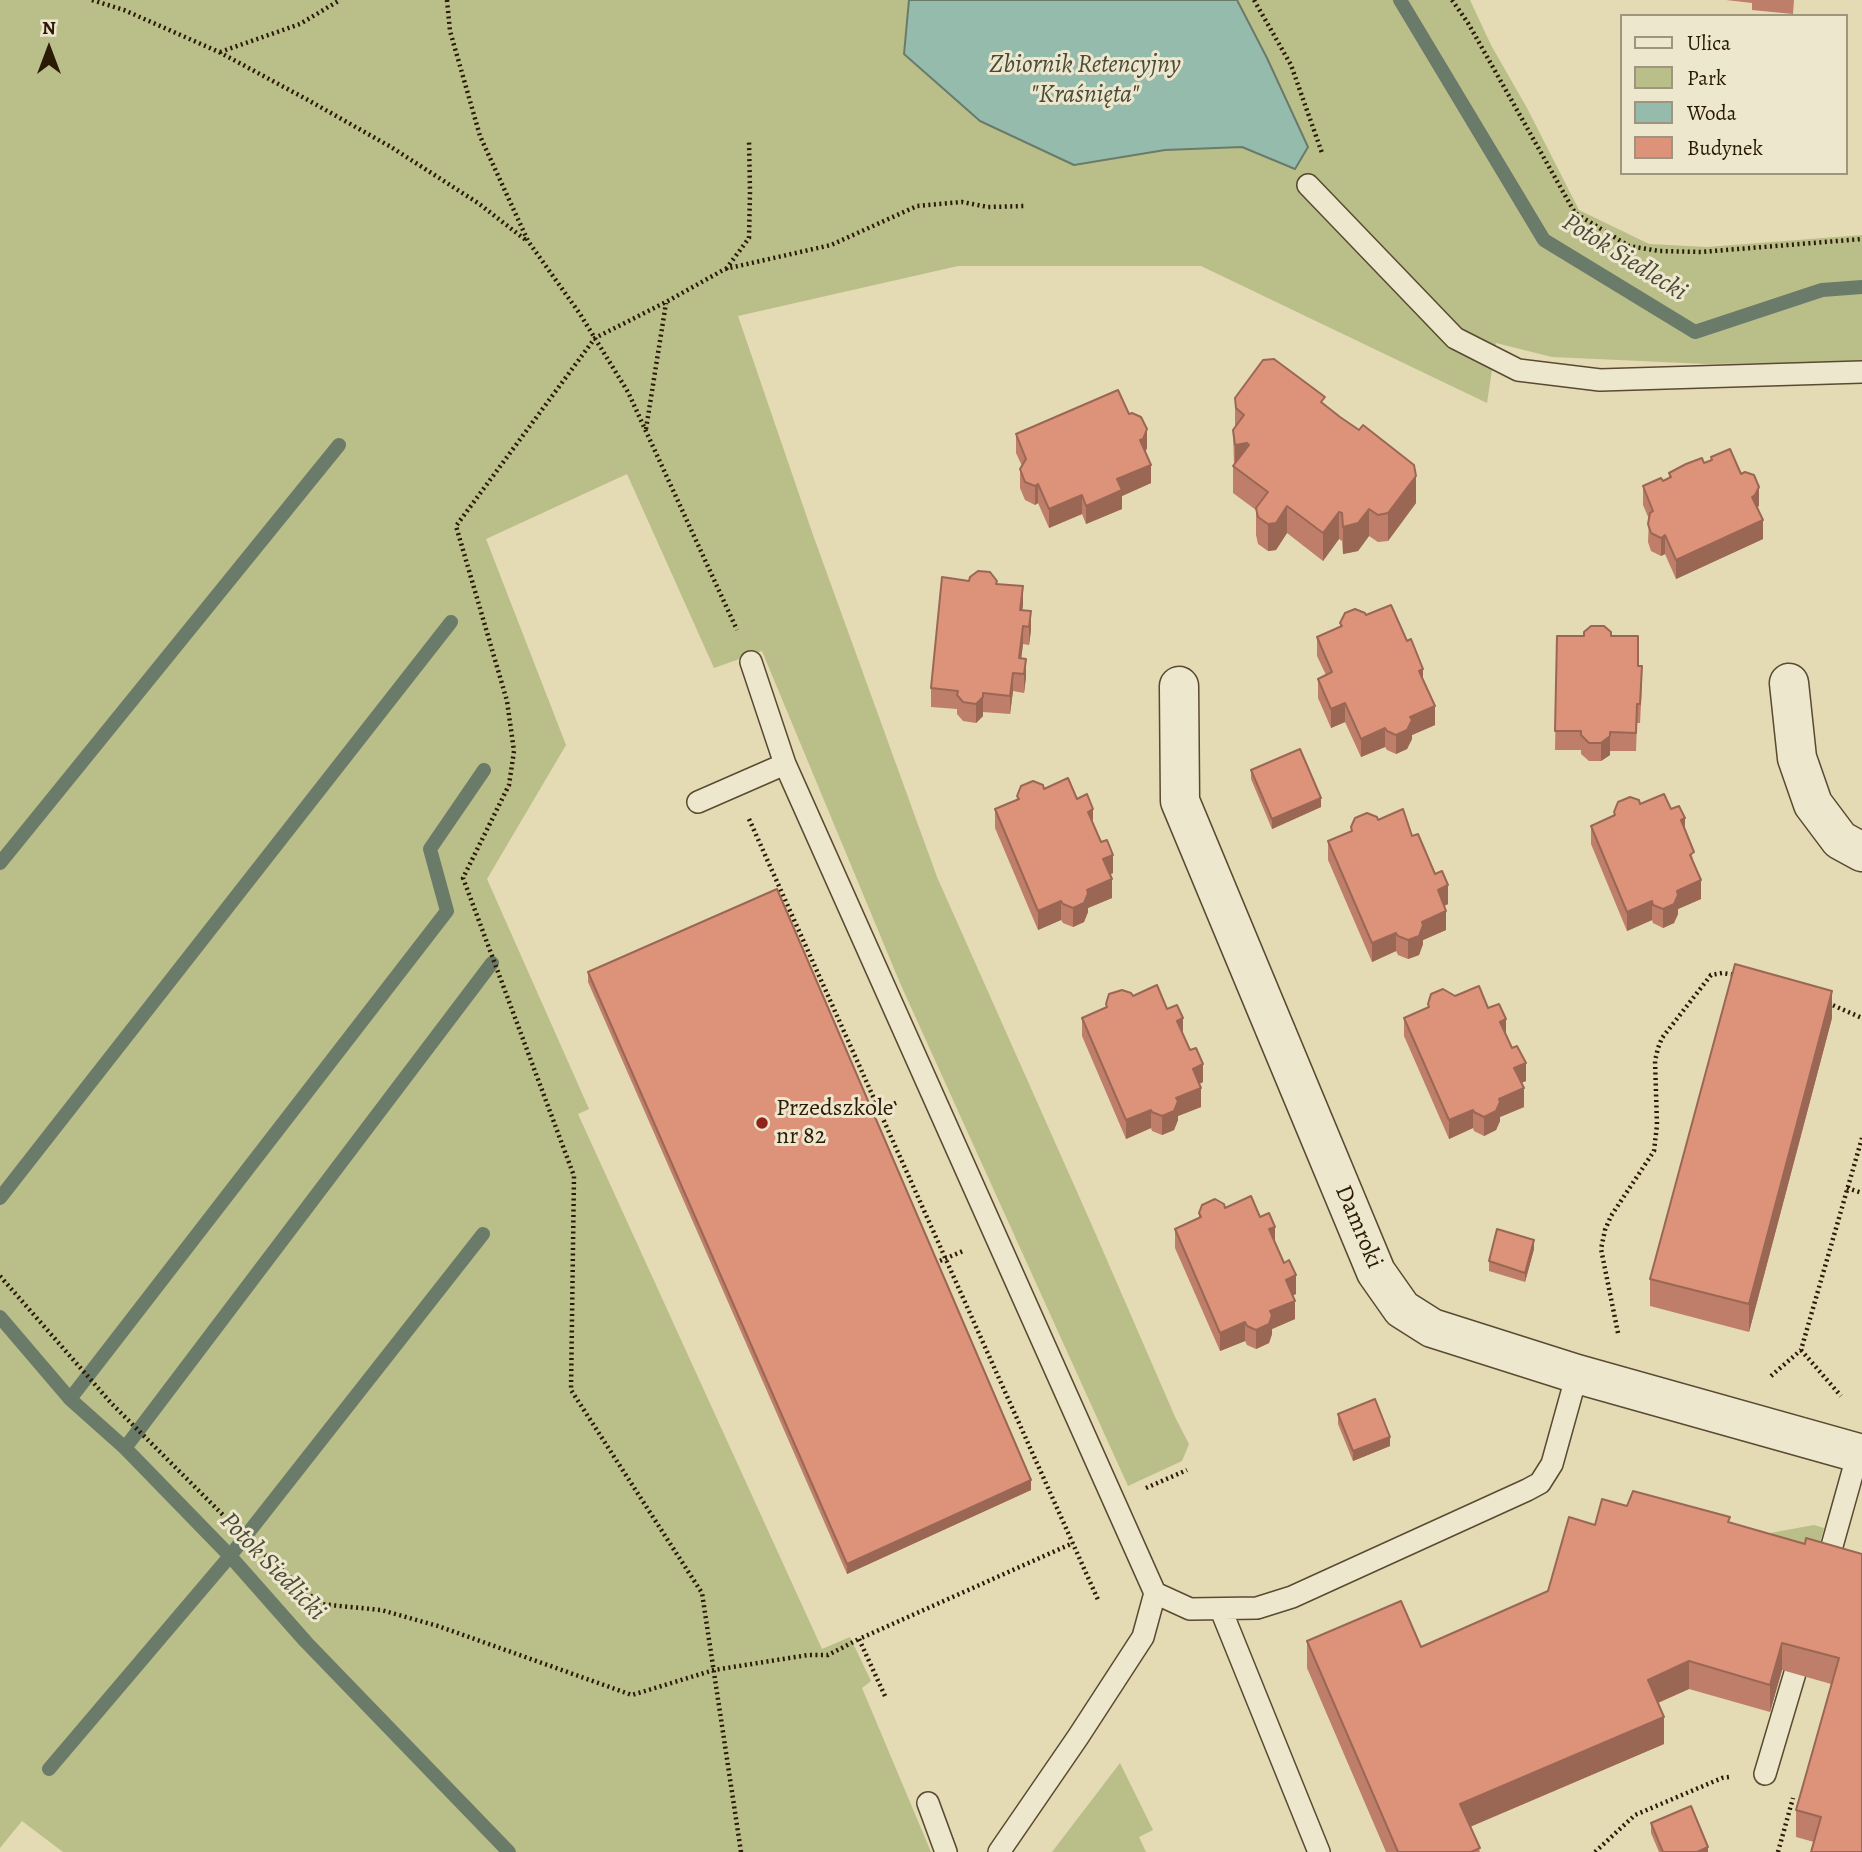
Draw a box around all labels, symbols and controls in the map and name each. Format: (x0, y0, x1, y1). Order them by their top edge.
north arrow (14, 14, 84, 84)
legend (1620, 14, 1848, 175)
text: N (42, 15, 56, 41)
text: Ulica (1687, 29, 1731, 57)
water label: Zbiornik Retencyjny "Kraśnięta" (989, 50, 1181, 112)
text: Park (1687, 64, 1726, 92)
text: Woda (1687, 99, 1737, 127)
text: Budynek (1687, 134, 1763, 162)
water label: Potok Siedlecki (1556, 207, 1692, 309)
place label: Przedszkole nr 82 (776, 1095, 894, 1151)
marker: Przedszkole nr 82 (754, 1115, 770, 1131)
street label: Damroki (1328, 1181, 1388, 1273)
water label: Potok Siedlicki (213, 1506, 331, 1628)

